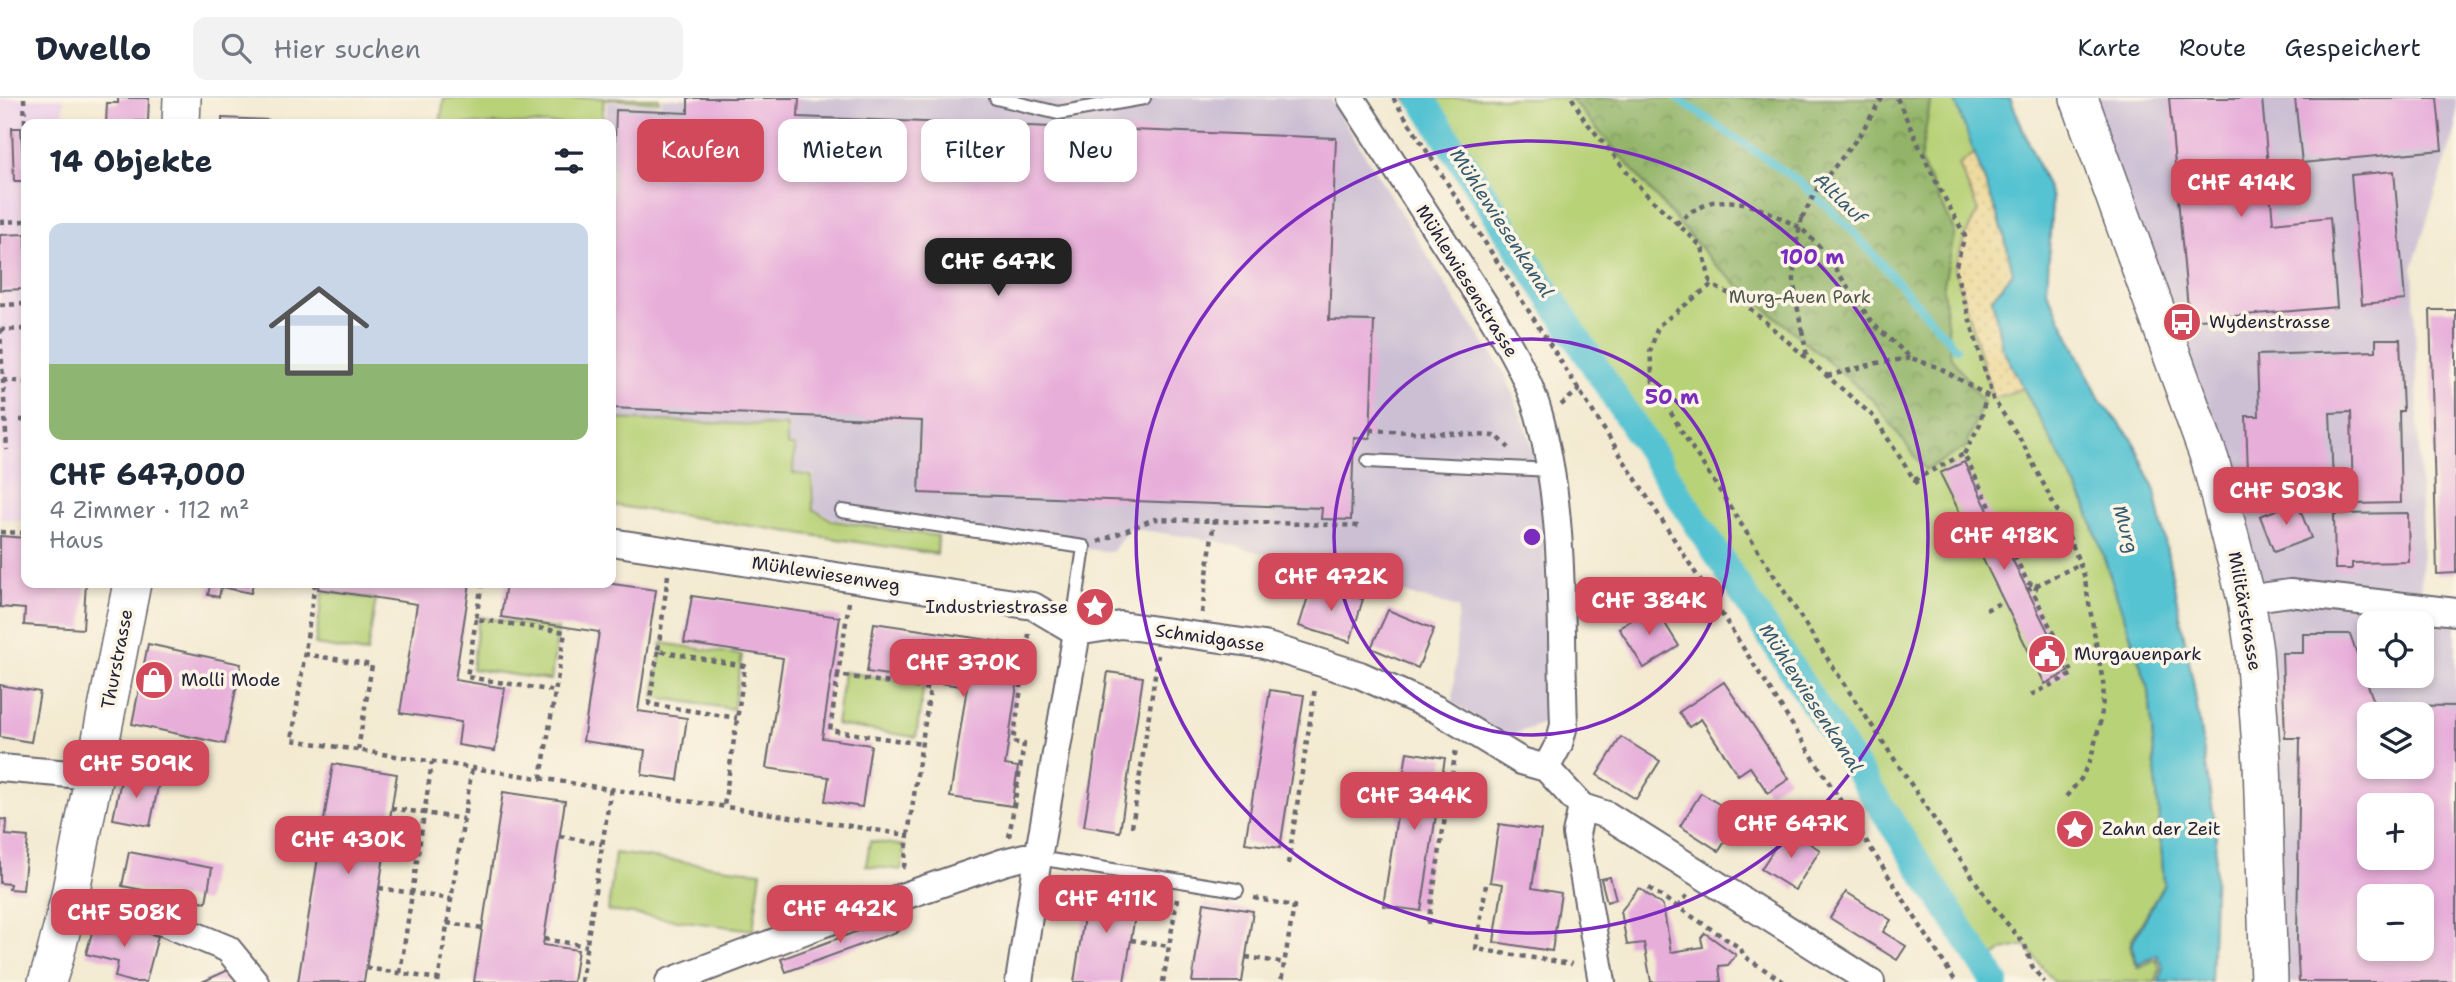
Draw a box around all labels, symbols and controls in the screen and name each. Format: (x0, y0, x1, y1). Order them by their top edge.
search box (193, 17, 683, 80)
text: Dwello (35, 26, 151, 71)
icon: search (217, 29, 255, 67)
text: Hier suchen (273, 31, 421, 66)
text: Karte (2077, 32, 2141, 64)
text: Route (2179, 32, 2246, 64)
text: Gespeichert (2284, 32, 2421, 64)
chip: Kaufen (637, 119, 764, 182)
chip: Mieten (778, 119, 907, 182)
chip: Filter (921, 119, 1030, 182)
chip: Neu (1044, 119, 1137, 182)
text: 14 Objekte (49, 141, 212, 182)
icon: filters (550, 142, 588, 180)
water label: Mühlewiesenkanal (1444, 144, 1560, 302)
pin: CHF 414K (2169, 159, 2313, 219)
water label: Altlauf (1808, 167, 1874, 231)
text: CHF 414K (2187, 167, 2295, 197)
street label: Mühlewiesenstrasse (1410, 200, 1524, 362)
pin: CHF 647K (926, 238, 1070, 298)
text: 100 m (1780, 243, 1844, 271)
text: CHF 647K (941, 246, 1055, 276)
icon: home (256, 268, 382, 394)
park label: Murg-Auen Park (1729, 285, 1871, 309)
bus stop icon: Wydenstrasse (2161, 301, 2203, 343)
place label: Wydenstrasse (2209, 310, 2330, 334)
text: 50 m (1645, 383, 1699, 411)
text: CHF 647,000 (49, 454, 246, 495)
pin: CHF 503K (2214, 468, 2358, 527)
text: CHF 503K (2229, 475, 2343, 505)
text: 4 Zimmer · 112 m² (49, 495, 250, 525)
water label: Murg (2107, 502, 2145, 556)
pin: CHF 418K (1932, 512, 2076, 572)
text: CHF 418K (1950, 520, 2058, 550)
text: Haus (49, 525, 104, 555)
centre of rings (1520, 525, 1544, 549)
street label: Mühlewiesenweg (750, 550, 902, 598)
street label: Militärstrasse (2223, 550, 2267, 672)
pin: CHF 472K (1259, 554, 1403, 613)
text: CHF 472K (1274, 561, 1388, 591)
pin: CHF 384K (1577, 578, 1721, 637)
text: CHF 384K (1591, 585, 1707, 615)
place icon: Industriestrasse (1074, 586, 1116, 628)
place label: Industriestrasse (925, 595, 1068, 619)
street label: Thurstrasse (96, 607, 138, 711)
map controls (2357, 611, 2434, 961)
button: locate (2357, 611, 2434, 688)
street label: Schmidgasse (1154, 618, 1266, 658)
water label: Mühlewiesenkanal (1753, 619, 1869, 777)
public building icon: Murgauenpark (2026, 633, 2068, 675)
pin: CHF 370K (891, 640, 1035, 699)
place label: Murgauenpark (2074, 642, 2202, 666)
text: CHF 370K (906, 647, 1020, 677)
shop icon: Molli Mode (133, 659, 175, 701)
place label: Molli Mode (181, 668, 280, 692)
button: layers (2357, 702, 2434, 779)
pin: CHF 509K (64, 740, 208, 800)
text: CHF 509K (79, 748, 193, 778)
pin: CHF 344K (1342, 772, 1486, 832)
text: CHF 344K (1356, 780, 1472, 810)
button: + (2357, 793, 2434, 870)
pin: CHF 647K (1719, 800, 1863, 860)
text: CHF 647K (1734, 808, 1848, 838)
place icon: Zahn der Zeit (2054, 808, 2096, 850)
pin: CHF 430K (276, 816, 420, 876)
place label: Zahn der Zeit (2102, 817, 2221, 841)
text: CHF 430K (291, 824, 405, 854)
pin: CHF 411K (1034, 876, 1178, 935)
text: CHF 411K (1055, 883, 1157, 913)
button: − (2357, 884, 2434, 961)
pin: CHF 442K (768, 886, 912, 945)
pin: CHF 508K (52, 890, 196, 949)
text: CHF 442K (783, 893, 897, 923)
text: CHF 508K (67, 897, 181, 927)

